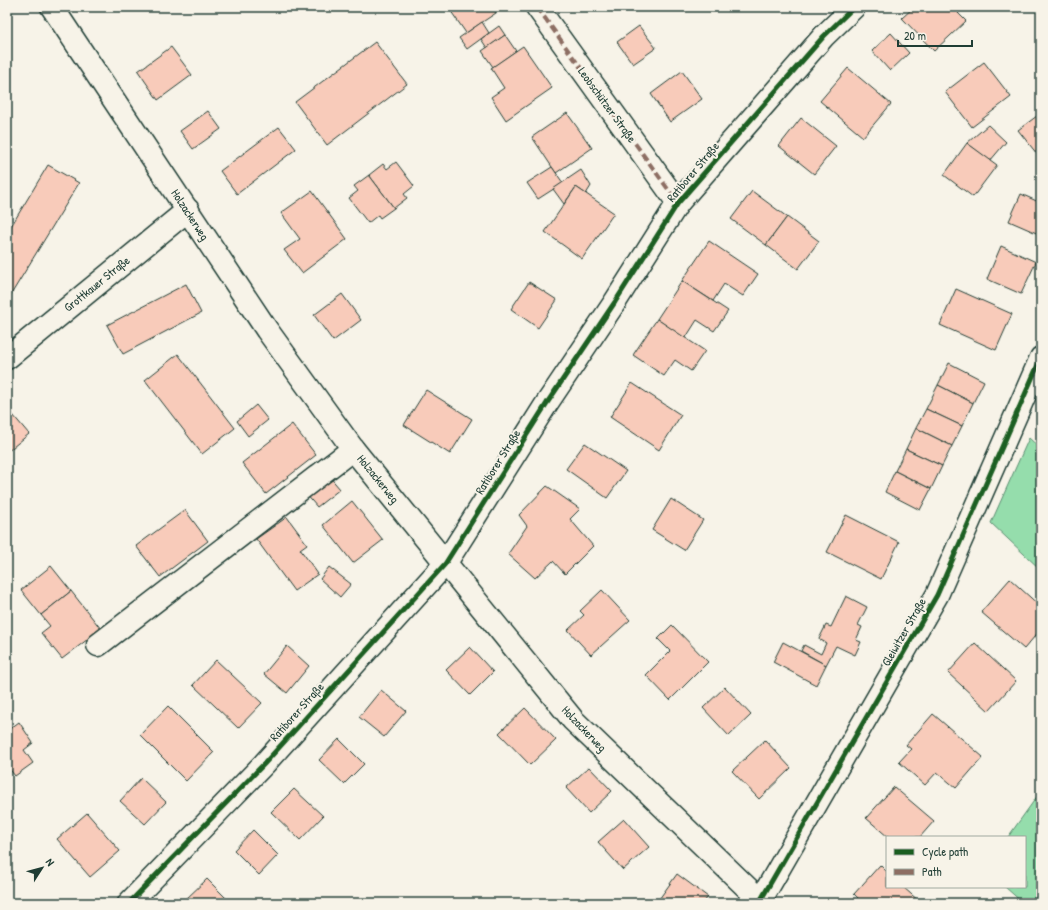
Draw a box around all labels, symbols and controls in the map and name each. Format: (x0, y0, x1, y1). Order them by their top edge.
scale bar (898, 22, 972, 48)
text: 20 m (904, 27, 926, 44)
street label: Leobschützer Straße (574, 63, 641, 146)
street label: Ratiborer Straße (662, 138, 723, 205)
street label: Holzackerweg (167, 186, 213, 244)
street label: Grottkauer Straße (60, 252, 133, 315)
street label: Ratiborer Straße (471, 426, 524, 497)
street label: Holzackerweg (353, 451, 403, 507)
street label: Gleiwitzer Straße (877, 594, 930, 669)
street label: Ratiborer Straße (266, 678, 328, 745)
street label: Holzackerweg (558, 702, 611, 755)
legend (886, 836, 1026, 888)
text: Cycle path (922, 843, 968, 860)
north arrow (22, 848, 62, 888)
text: N (43, 856, 58, 869)
text: Path (922, 863, 942, 880)

